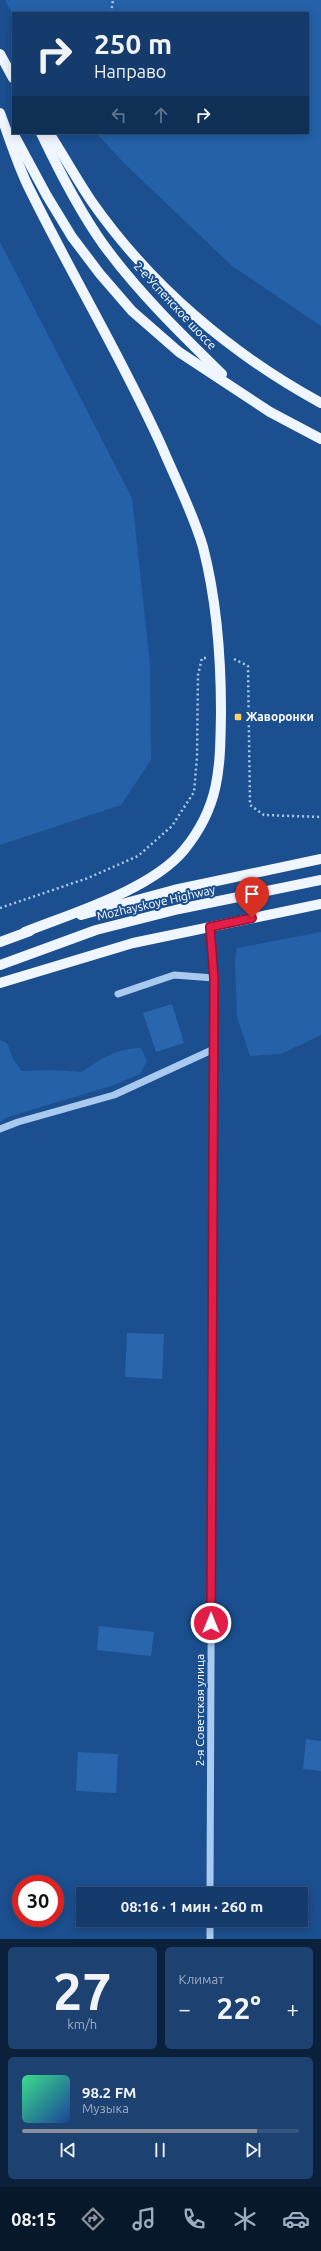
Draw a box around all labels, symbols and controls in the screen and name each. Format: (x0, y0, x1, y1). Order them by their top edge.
icon: right (28, 28, 80, 80)
text: 250 m (94, 28, 172, 59)
text: Направо (94, 61, 166, 81)
icon: left (108, 104, 130, 126)
icon: ahead (150, 104, 172, 126)
icon: right (192, 104, 214, 126)
street label: 2-е Успенское шоссе (132, 259, 219, 352)
place label: Жаворонки (246, 710, 314, 723)
marker: Жаворонки (233, 712, 243, 722)
pin (235, 877, 269, 918)
street label: Mozhayskoye Highway (95, 883, 217, 922)
icon: arrive (241, 883, 263, 905)
position arrow (190, 1602, 232, 1644)
street label: 2-я Советская улица (193, 1654, 206, 1766)
speed limit sign: 30 (12, 1875, 64, 1927)
text: 08:16 · 1 мин · 260 m (121, 1898, 263, 1915)
text: 27 (53, 1962, 112, 2020)
text: Климат (179, 1972, 224, 1986)
text: 22° (217, 1991, 261, 2025)
text: − (179, 1996, 191, 2021)
text: + (287, 1996, 299, 2021)
text: km/h (67, 2017, 97, 2031)
text: 98.2 FM (82, 2084, 136, 2101)
text: Музыка (82, 2101, 129, 2115)
icon: previous (57, 2139, 79, 2161)
icon: pause (149, 2139, 171, 2161)
icon: next (242, 2139, 264, 2161)
icon: directions (79, 2205, 107, 2233)
icon: music (130, 2205, 158, 2233)
icon: phone (180, 2205, 208, 2233)
icon: climate (231, 2205, 259, 2233)
icon: car (282, 2205, 310, 2233)
text: 08:15 (11, 2209, 56, 2229)

